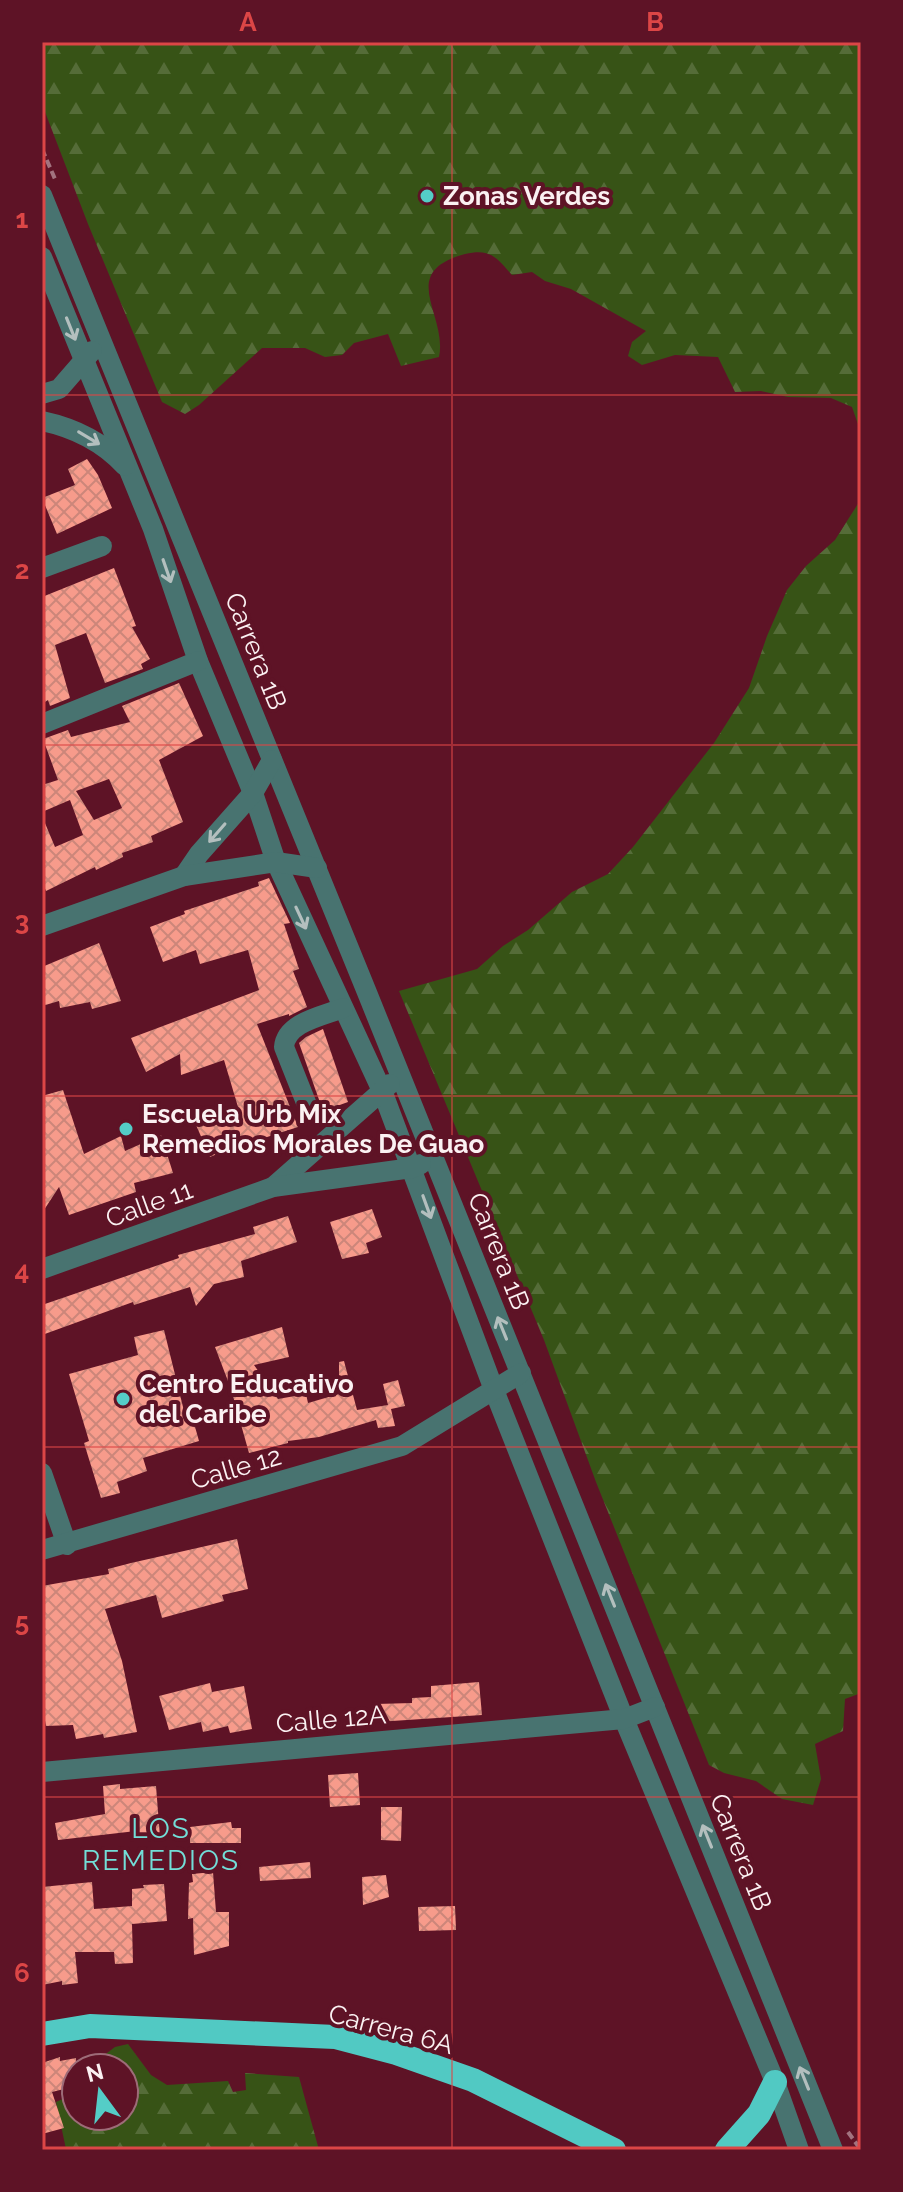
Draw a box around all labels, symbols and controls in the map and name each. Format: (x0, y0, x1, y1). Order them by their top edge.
text: A (239, 7, 257, 37)
text: B (646, 7, 664, 37)
place label: Zonas Verdes (443, 181, 610, 211)
marker: Zonas Verdes (418, 187, 436, 205)
text: 1 (16, 204, 29, 234)
one-way arrow (65, 316, 80, 341)
one-way arrow (77, 430, 100, 446)
text: 2 (15, 555, 29, 585)
one-way arrow (161, 558, 176, 583)
street label: Carrera 1B (219, 588, 293, 714)
one-way arrow (208, 823, 226, 843)
one-way arrow (294, 905, 309, 929)
text: 3 (15, 906, 29, 936)
place label: Escuela Urb Mix Remedios Morales De Guao (142, 1099, 484, 1159)
marker: Escuela Urb Mix Remedios Morales De Guao (117, 1120, 135, 1138)
street label: Calle 11 (101, 1174, 197, 1234)
street label: Carrera 1B (462, 1188, 536, 1314)
one-way arrow (421, 1195, 435, 1219)
text: 4 (15, 1256, 29, 1286)
one-way arrow (494, 1316, 509, 1341)
place label: Centro Educativo del Caribe (139, 1369, 354, 1429)
marker: Centro Educativo del Caribe (114, 1390, 132, 1408)
street label: Calle 12 (187, 1441, 285, 1495)
one-way arrow (602, 1583, 616, 1608)
text: 5 (15, 1607, 29, 1637)
street label: Calle 12A (275, 1699, 388, 1739)
street label: Carrera 1B (704, 1789, 778, 1915)
district label: LOS REMEDIOS (82, 1812, 240, 1877)
one-way arrow (699, 1824, 713, 1849)
text: 6 (14, 1958, 30, 1988)
street label: Carrera 6A (325, 1998, 457, 2060)
north arrow (60, 2052, 140, 2132)
text: N (83, 2058, 106, 2087)
one-way arrow (796, 2066, 810, 2091)

